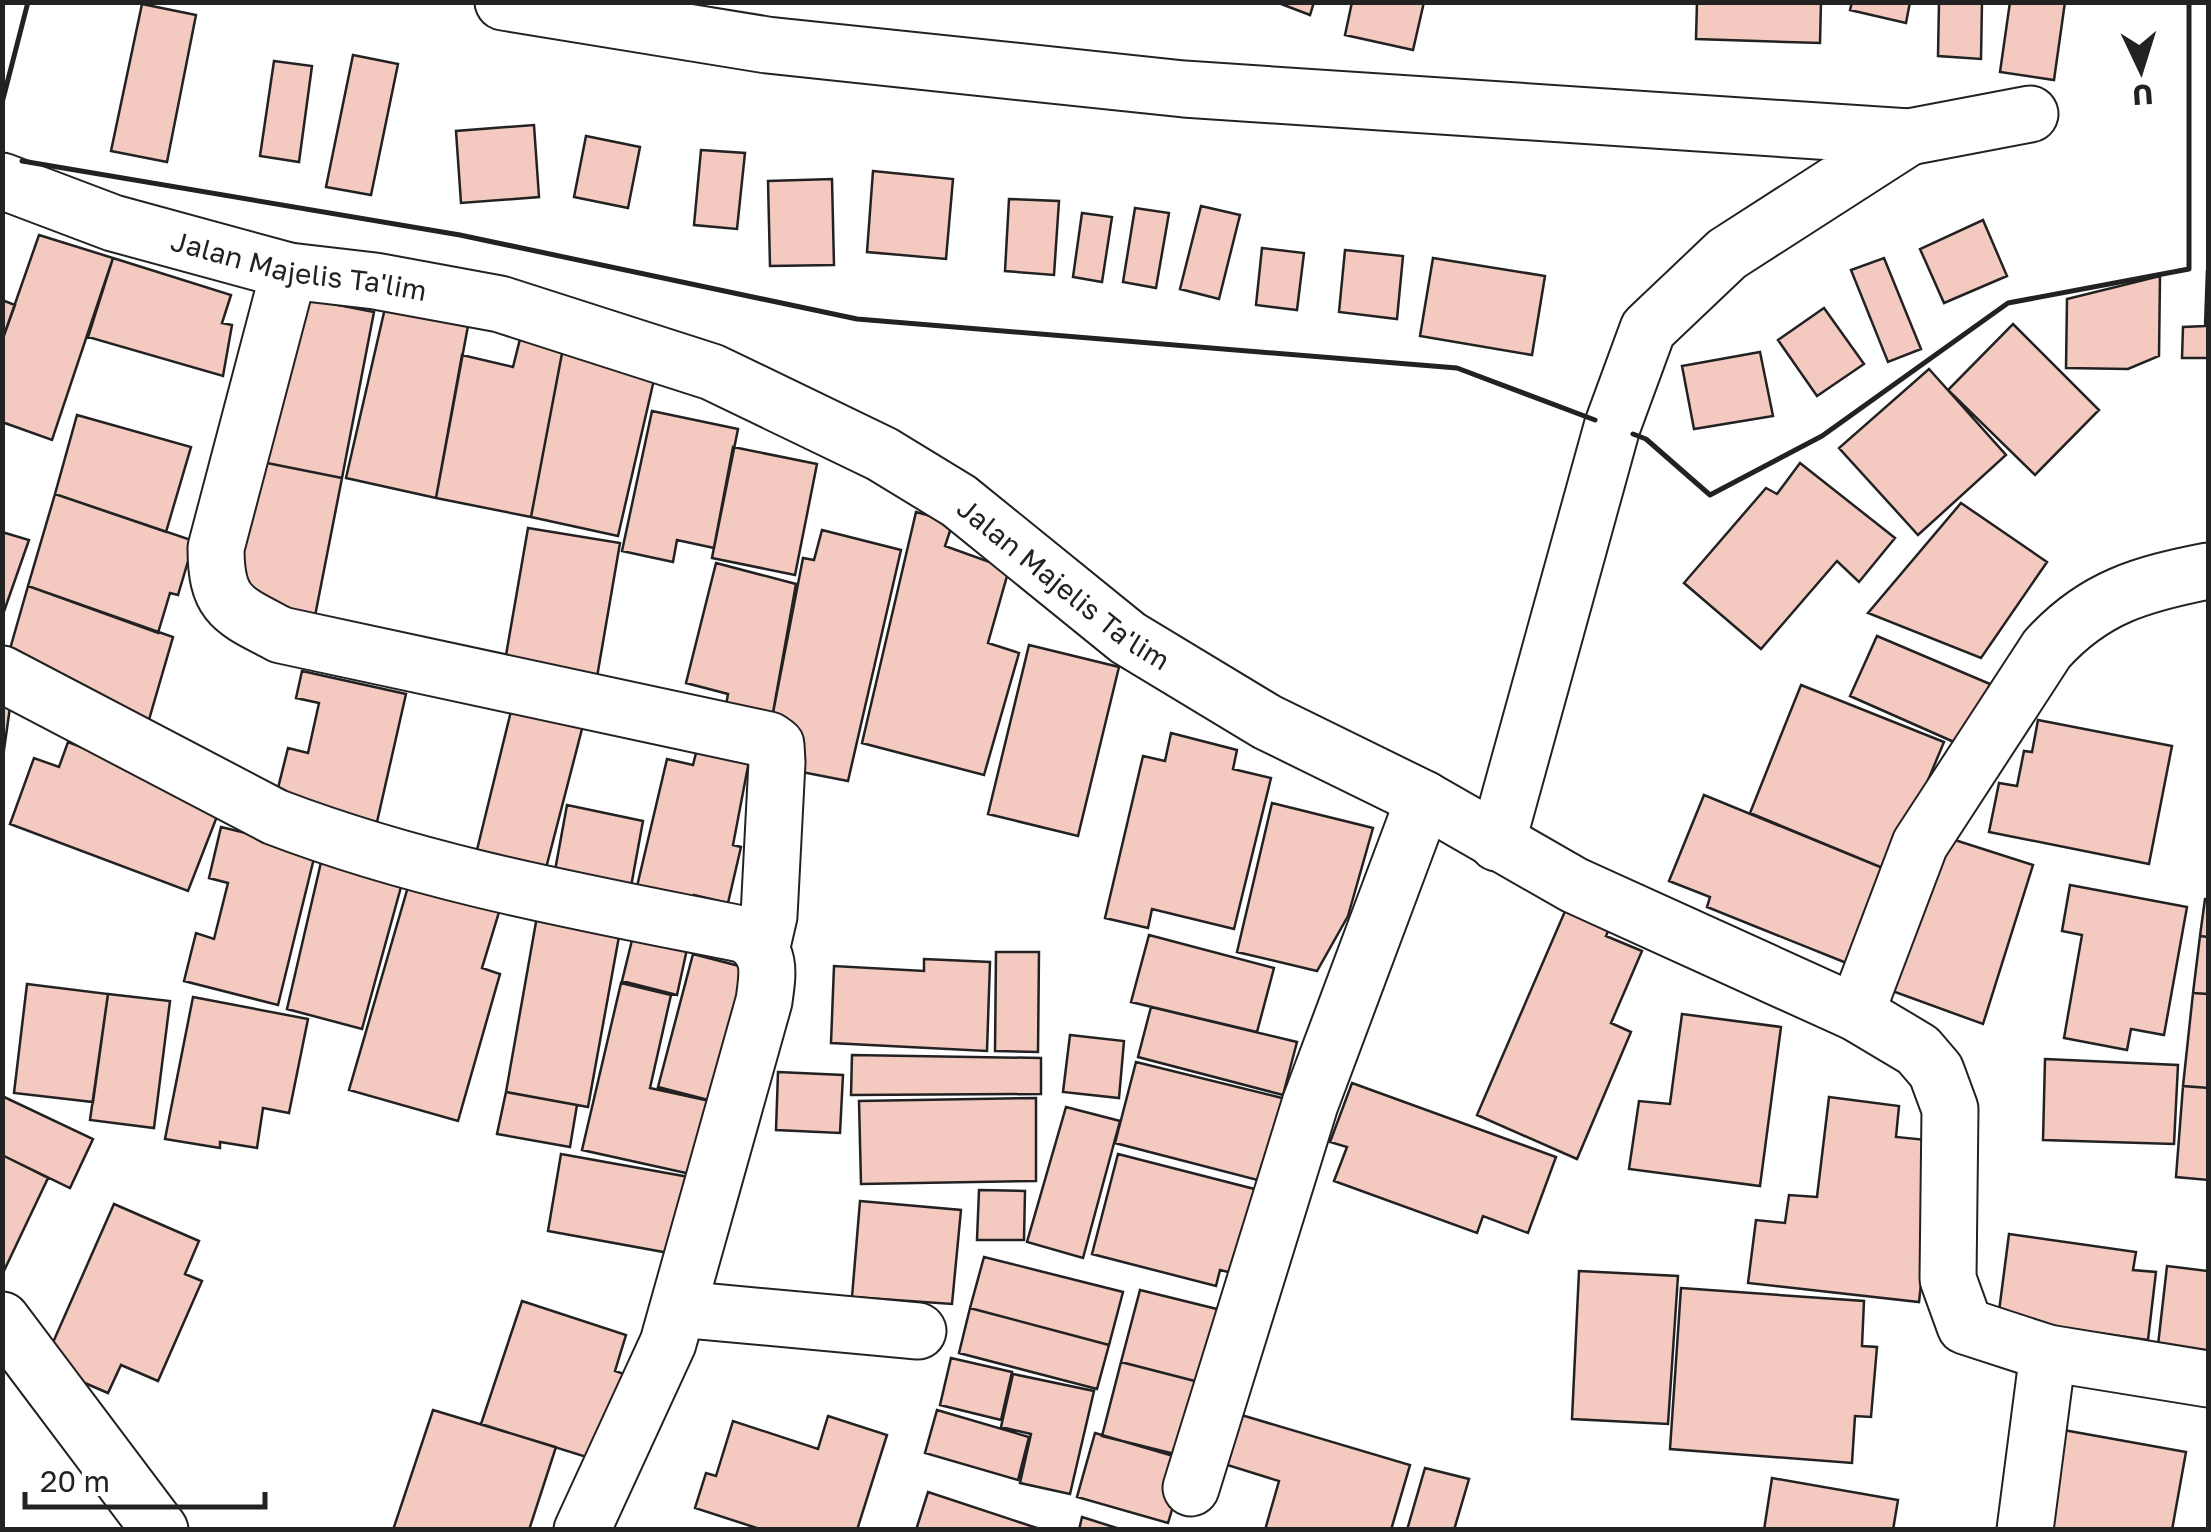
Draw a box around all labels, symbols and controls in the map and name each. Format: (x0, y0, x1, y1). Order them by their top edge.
north arrow (2091, 20, 2191, 120)
text: U (2131, 78, 2154, 113)
street label: Jalan Majelis Ta'lim (168, 223, 430, 307)
street label: Jalan Majelis Ta'lim (951, 490, 1176, 676)
scale bar (25, 1447, 265, 1509)
text: 20 m (40, 1463, 110, 1499)

